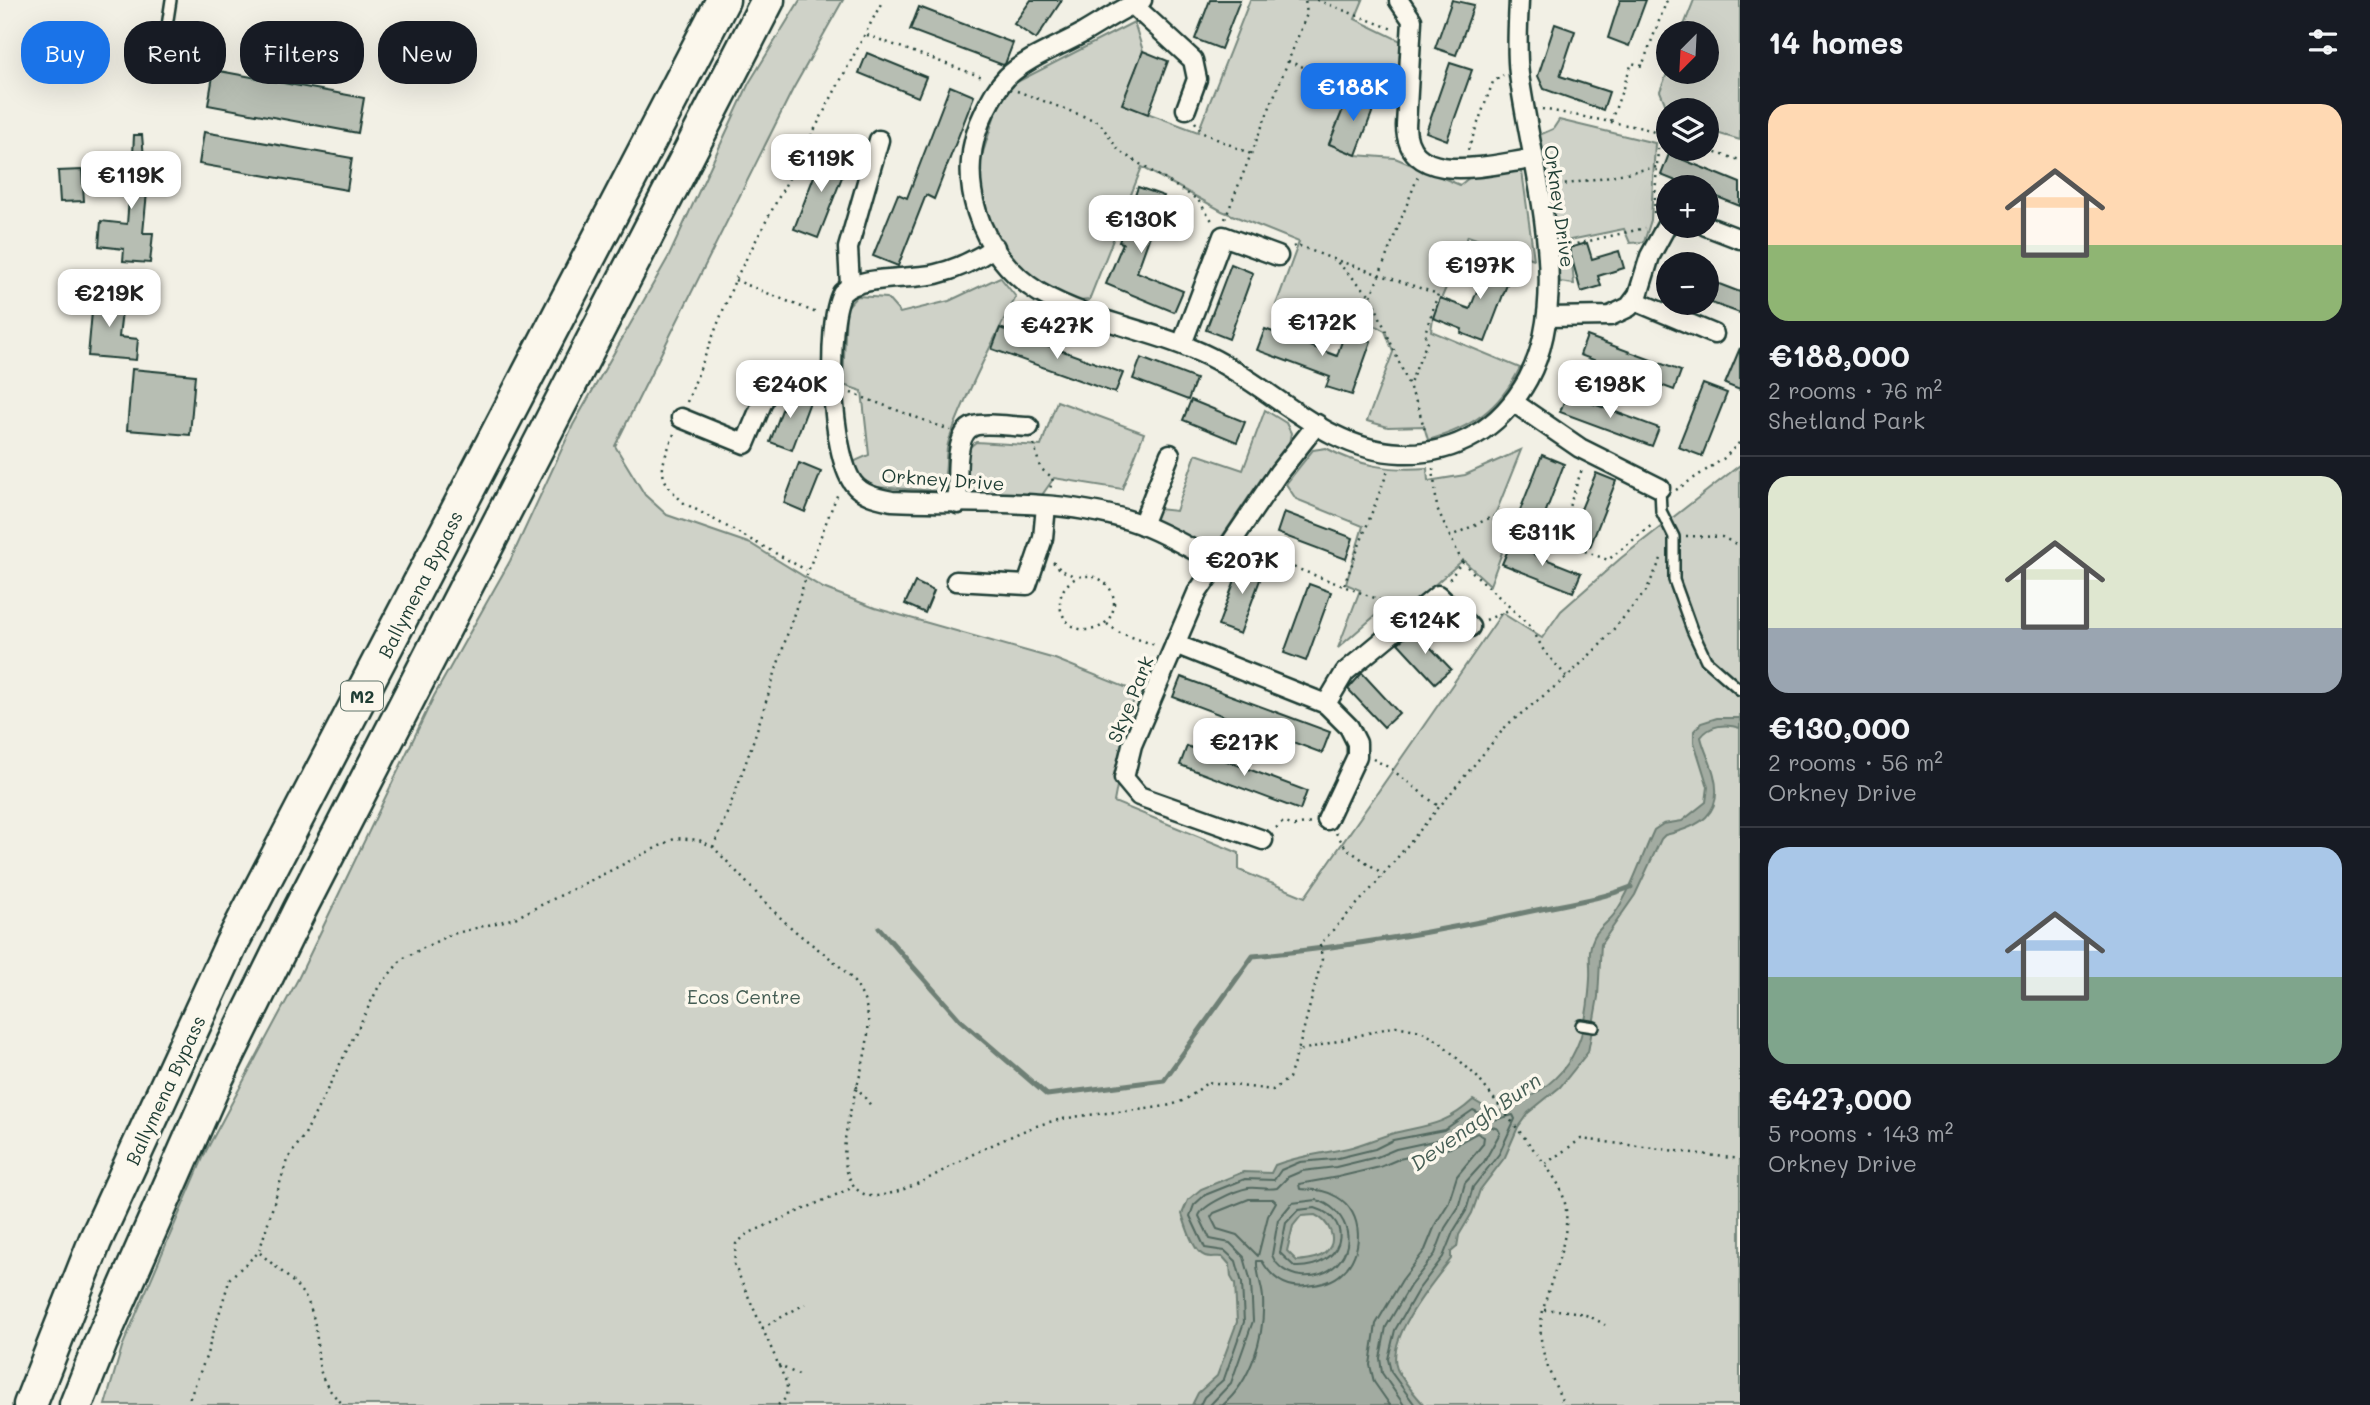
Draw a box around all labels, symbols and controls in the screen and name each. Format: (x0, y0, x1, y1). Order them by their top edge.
chip: Buy (21, 21, 110, 84)
chip: Rent (124, 21, 226, 84)
chip: Filters (240, 21, 364, 84)
chip: New (378, 21, 477, 84)
north arrow (1656, 21, 1718, 84)
map controls (1656, 21, 1719, 315)
text: 14 homes (1768, 22, 1904, 62)
icon: filters (2304, 23, 2342, 61)
pin: €188K (1304, 64, 1402, 123)
text: €188K (1317, 71, 1389, 101)
button: layers (1656, 98, 1719, 161)
pin: €119K (772, 134, 870, 194)
text: €119K (787, 142, 855, 172)
street label: Orkney Drive (1539, 143, 1581, 269)
icon: home (1992, 150, 2118, 276)
pin: €119K (82, 152, 180, 211)
text: €119K (97, 159, 165, 189)
button: + (1656, 175, 1719, 238)
pin: €130K (1092, 196, 1190, 255)
text: €130K (1105, 203, 1177, 233)
pin: €197K (1431, 242, 1529, 301)
text: €197K (1445, 249, 1515, 279)
button: − (1656, 252, 1719, 315)
pin: €219K (60, 270, 158, 329)
text: €219K (74, 277, 144, 307)
pin: €172K (1273, 298, 1371, 358)
pin: €427K (1008, 302, 1106, 361)
text: €172K (1287, 306, 1357, 336)
text: €427K (1020, 309, 1094, 339)
text: €188,000 (1768, 335, 1910, 375)
pin: €240K (741, 360, 839, 420)
pin: €198K (1561, 360, 1659, 420)
text: €240K (752, 368, 828, 398)
text: €198K (1574, 368, 1646, 398)
text: 2 rooms · 76 m² (1768, 375, 1942, 405)
text: Shetland Park (1768, 405, 1925, 435)
street label: Orkney Drive (881, 462, 1005, 496)
street label: Ballymena Bypass (372, 506, 468, 662)
pin: €311K (1493, 508, 1591, 568)
text: €311K (1508, 516, 1576, 546)
icon: home (1992, 522, 2118, 648)
pin: €207K (1193, 536, 1291, 596)
text: €207K (1205, 544, 1279, 574)
pin: €124K (1376, 596, 1474, 656)
text: €124K (1389, 604, 1461, 634)
street label: Skye Park (1101, 652, 1159, 746)
road number: M2 (341, 682, 383, 710)
text: €130,000 (1768, 707, 1910, 747)
pin: €217K (1195, 718, 1293, 778)
text: €217K (1209, 726, 1279, 756)
text: 2 rooms · 56 m² (1768, 747, 1943, 777)
text: Orkney Drive (1768, 777, 1917, 807)
icon: home (1992, 893, 2118, 1019)
park label: Ecos Centre (687, 984, 801, 1009)
street label: Ballymena Bypass (119, 1011, 211, 1169)
water label: Devenagh Burn (1404, 1066, 1546, 1176)
text: €427,000 (1768, 1078, 1912, 1118)
text: 5 rooms · 143 m² (1768, 1118, 1954, 1148)
text: Orkney Drive (1768, 1148, 1917, 1178)

